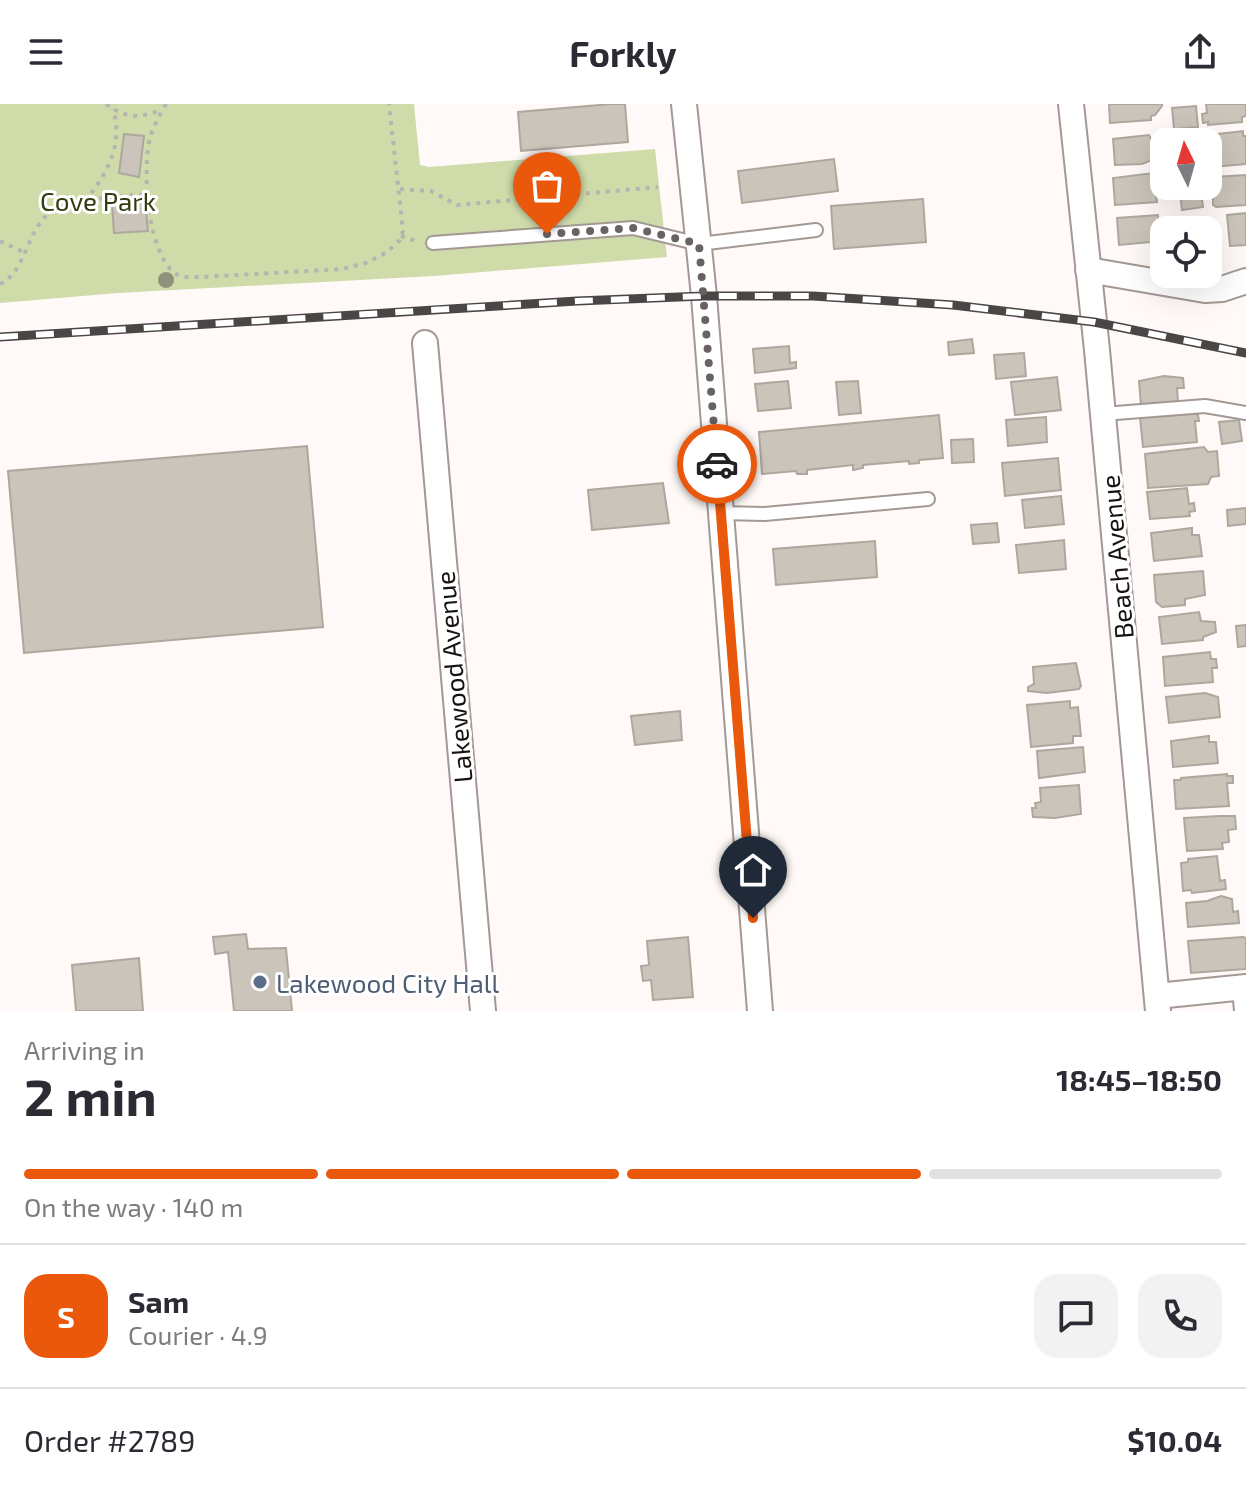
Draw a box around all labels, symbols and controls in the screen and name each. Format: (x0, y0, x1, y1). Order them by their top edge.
icon: menu (24, 30, 68, 74)
icon: share (1178, 30, 1222, 74)
text: Forkly (569, 31, 677, 74)
north arrow (1150, 128, 1222, 200)
map controls (1150, 128, 1222, 288)
pin (513, 152, 581, 234)
icon: bag (525, 164, 569, 208)
park label: Cove Park (40, 185, 156, 216)
button: locate (1150, 216, 1222, 288)
courier (677, 424, 757, 504)
icon: car (695, 442, 739, 486)
street label: Beach Avenue (1093, 474, 1139, 640)
street label: Lakewood Avenue (428, 570, 478, 784)
pin (719, 836, 787, 918)
icon: home (731, 848, 775, 892)
place label: Lakewood City Hall (276, 967, 500, 998)
marker: Lakewood City Hall (251, 973, 269, 991)
text: Arriving in (24, 1034, 145, 1065)
text: 18:45–18:50 (1056, 1061, 1222, 1097)
text: 2 min (24, 1064, 157, 1126)
text: On the way · 140 m (24, 1191, 243, 1222)
button: chat (1034, 1274, 1118, 1358)
button: phone (1138, 1274, 1222, 1358)
text: Sam (128, 1283, 189, 1319)
text: S (57, 1298, 75, 1334)
text: Courier · 4.9 (128, 1319, 268, 1350)
text: Order #2789 (24, 1422, 195, 1458)
text: $10.04 (1127, 1422, 1222, 1458)

